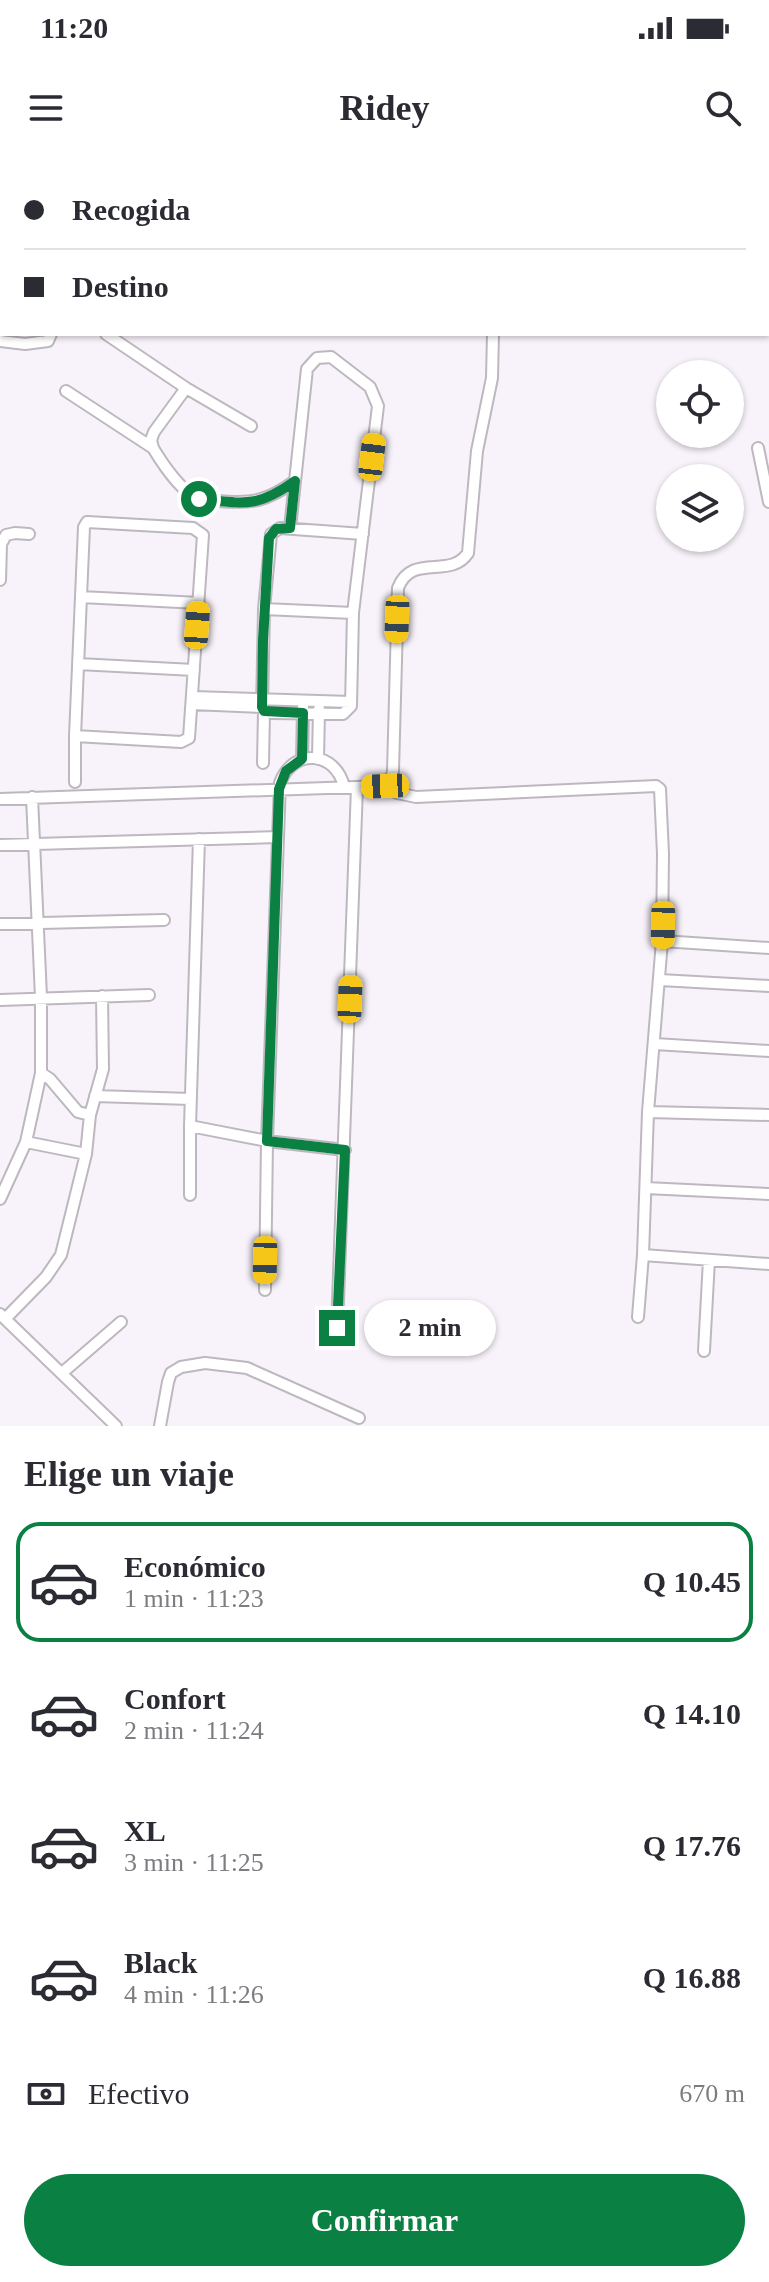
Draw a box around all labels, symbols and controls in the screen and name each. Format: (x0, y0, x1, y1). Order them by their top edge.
text: 11:20 (40, 11, 108, 44)
icon: menu (24, 86, 68, 130)
icon: search (701, 86, 745, 130)
text: Ridey (340, 88, 430, 128)
text: Recogida (72, 193, 190, 226)
text: Destino (72, 270, 169, 303)
map controls (656, 360, 744, 552)
button: locate (656, 360, 744, 448)
car (357, 432, 387, 482)
button: layers (656, 464, 744, 552)
route start (181, 481, 217, 517)
car (384, 595, 410, 643)
car (183, 600, 211, 650)
car (361, 773, 409, 799)
car (651, 901, 675, 949)
car (337, 975, 363, 1023)
car (253, 1236, 277, 1284)
callout: 2 min (365, 1300, 497, 1356)
route end (319, 1310, 355, 1346)
text: 2 min (399, 1313, 461, 1342)
text: Elige un viaje (24, 1454, 234, 1494)
icon: car (28, 1546, 100, 1618)
text: Económico (124, 1550, 266, 1583)
text: Q 10.45 (643, 1565, 741, 1598)
text: 1 min · 11:23 (124, 1584, 264, 1613)
icon: car (28, 1678, 100, 1750)
text: Confort (124, 1682, 226, 1715)
text: Q 14.10 (643, 1697, 741, 1730)
text: 2 min · 11:24 (124, 1716, 264, 1745)
icon: car (28, 1810, 100, 1882)
text: XL (124, 1814, 166, 1847)
text: Q 17.76 (643, 1829, 741, 1862)
text: 3 min · 11:25 (124, 1848, 264, 1877)
icon: car (28, 1942, 100, 2014)
text: Black (124, 1946, 197, 1979)
text: Q 16.88 (643, 1961, 741, 1994)
text: 4 min · 11:26 (124, 1980, 264, 2009)
icon: cash (24, 2072, 68, 2116)
text: Efectivo (88, 2077, 190, 2110)
text: 670 m (679, 2079, 745, 2108)
button: Confirmar (24, 2174, 745, 2266)

